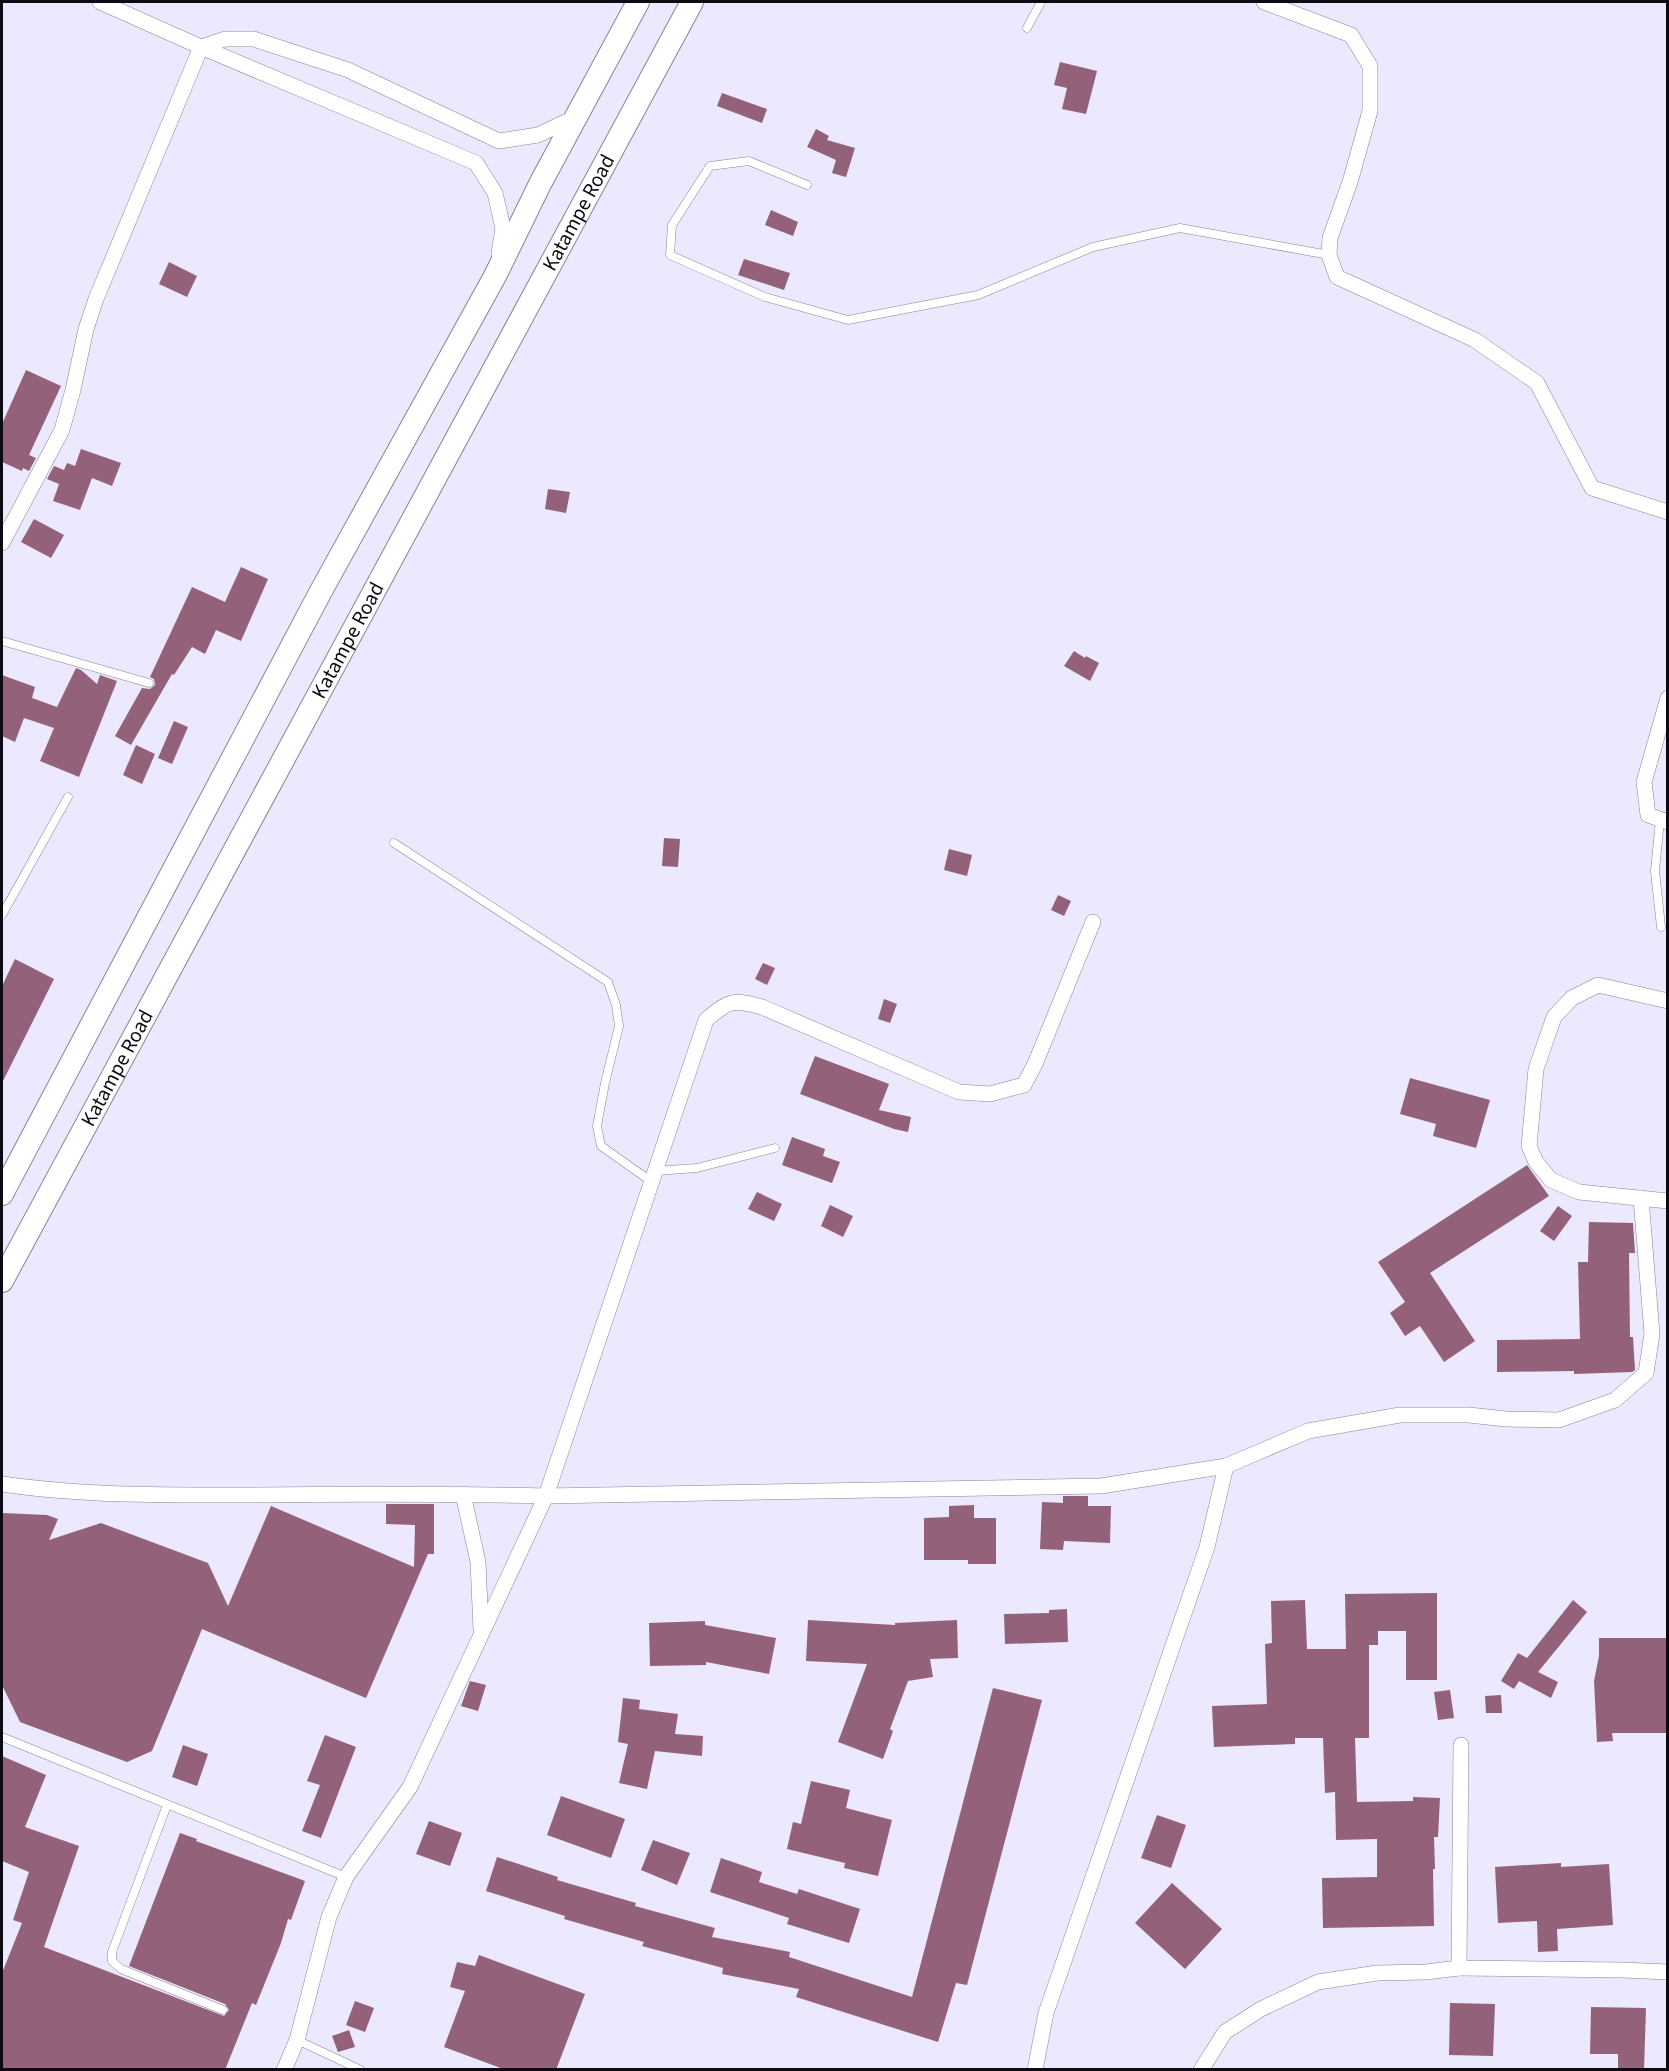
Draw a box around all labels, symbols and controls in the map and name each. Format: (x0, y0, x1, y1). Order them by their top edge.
street label: Katampe Road (535, 149, 622, 276)
street label: Katampe Road (304, 577, 391, 704)
street label: Katampe Road (73, 1004, 161, 1132)

